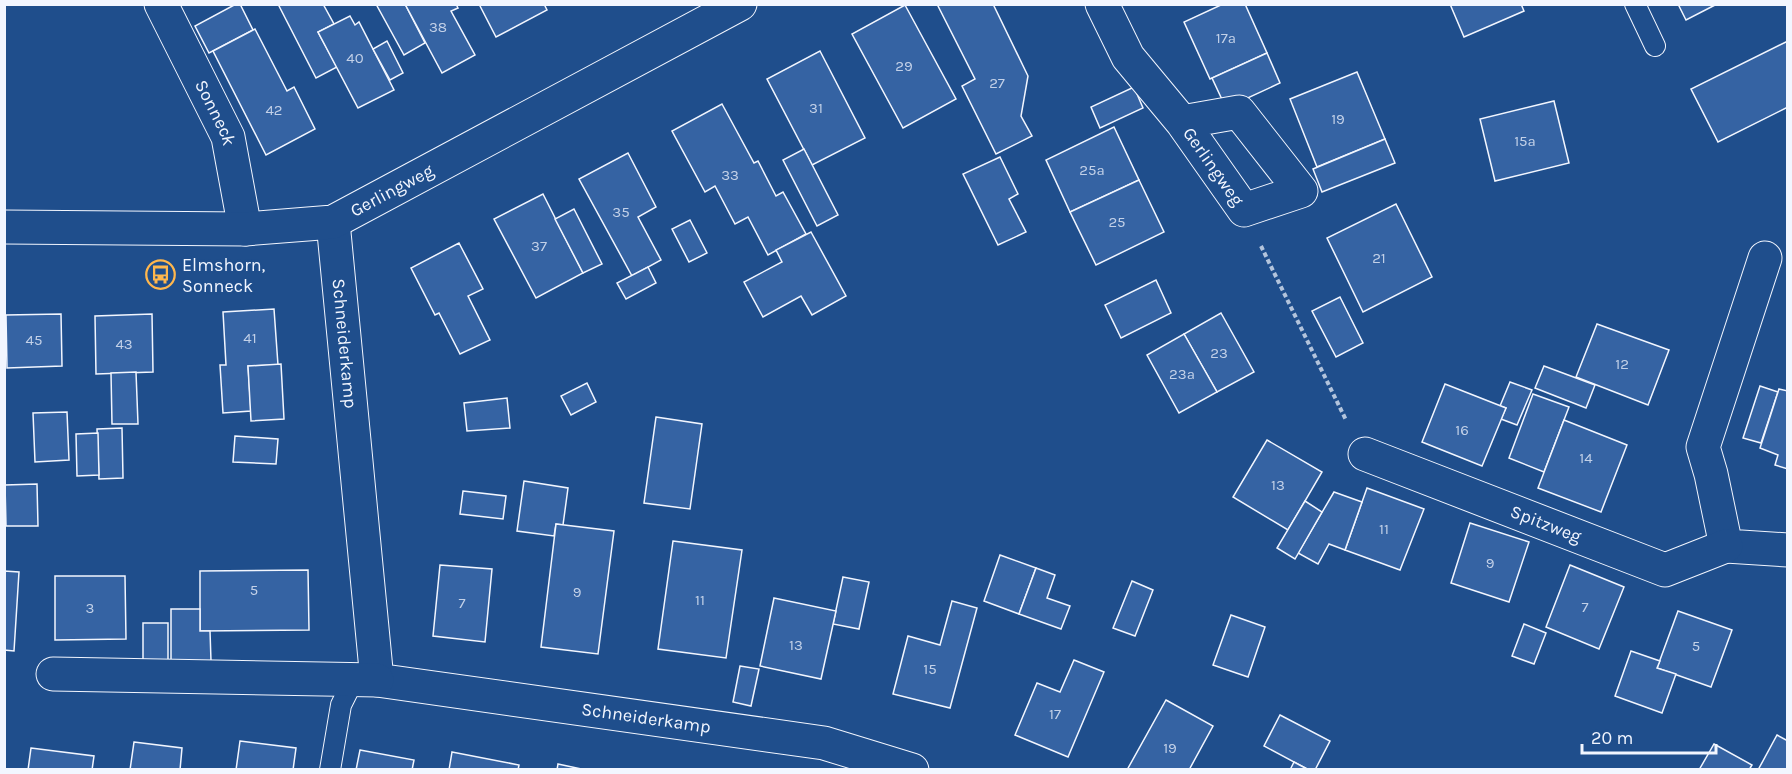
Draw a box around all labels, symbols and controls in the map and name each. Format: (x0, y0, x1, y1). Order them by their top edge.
house number: 38 (429, 18, 447, 36)
house number: 17a (1216, 29, 1236, 47)
house number: 40 (346, 49, 364, 67)
house number: 29 (895, 57, 913, 75)
house number: 27 (989, 74, 1005, 92)
street label: Sonneck (190, 76, 240, 148)
house number: 31 (809, 99, 823, 117)
house number: 42 (265, 101, 283, 119)
house number: 19 (1331, 110, 1345, 128)
street label: Gerlingweg (1178, 123, 1249, 210)
house number: 15a (1514, 132, 1536, 150)
street label: Gerlingweg (346, 159, 437, 222)
house number: 25a (1079, 161, 1105, 179)
house number: 33 (721, 166, 739, 184)
house number: 35 (612, 203, 630, 221)
house number: 25 (1108, 213, 1126, 231)
house number: 37 (531, 237, 547, 255)
house number: 21 (1372, 249, 1386, 267)
place label: Elmshorn, Sonneck (182, 254, 266, 297)
bus stop icon: Elmshorn, Sonneck (145, 259, 177, 291)
street label: Schneiderkamp (327, 277, 362, 409)
house number: 41 (243, 329, 257, 347)
house number: 45 (26, 331, 42, 349)
house number: 43 (115, 335, 133, 353)
house number: 23 (1210, 344, 1228, 362)
house number: 12 (1615, 355, 1629, 373)
house number: 23a (1169, 365, 1195, 383)
house number: 16 (1455, 421, 1469, 439)
house number: 14 (1579, 449, 1593, 467)
house number: 13 (1271, 476, 1285, 494)
street label: Spitzweg (1507, 500, 1585, 548)
house number: 11 (1379, 520, 1389, 538)
house number: 9 (1486, 554, 1494, 572)
house number: 5 (250, 581, 258, 599)
house number: 9 (573, 583, 581, 601)
house number: 11 (695, 591, 705, 609)
house number: 7 (458, 594, 466, 612)
house number: 7 (1581, 598, 1589, 616)
house number: 3 (86, 599, 94, 617)
house number: 13 (789, 636, 803, 654)
house number: 5 (1692, 637, 1700, 655)
house number: 15 (923, 660, 937, 678)
street label: Schneiderkamp (580, 698, 712, 738)
house number: 17 (1049, 705, 1061, 723)
scale bar (1582, 717, 1716, 755)
text: 20 m (1591, 727, 1633, 749)
house number: 19 (1163, 739, 1177, 757)

